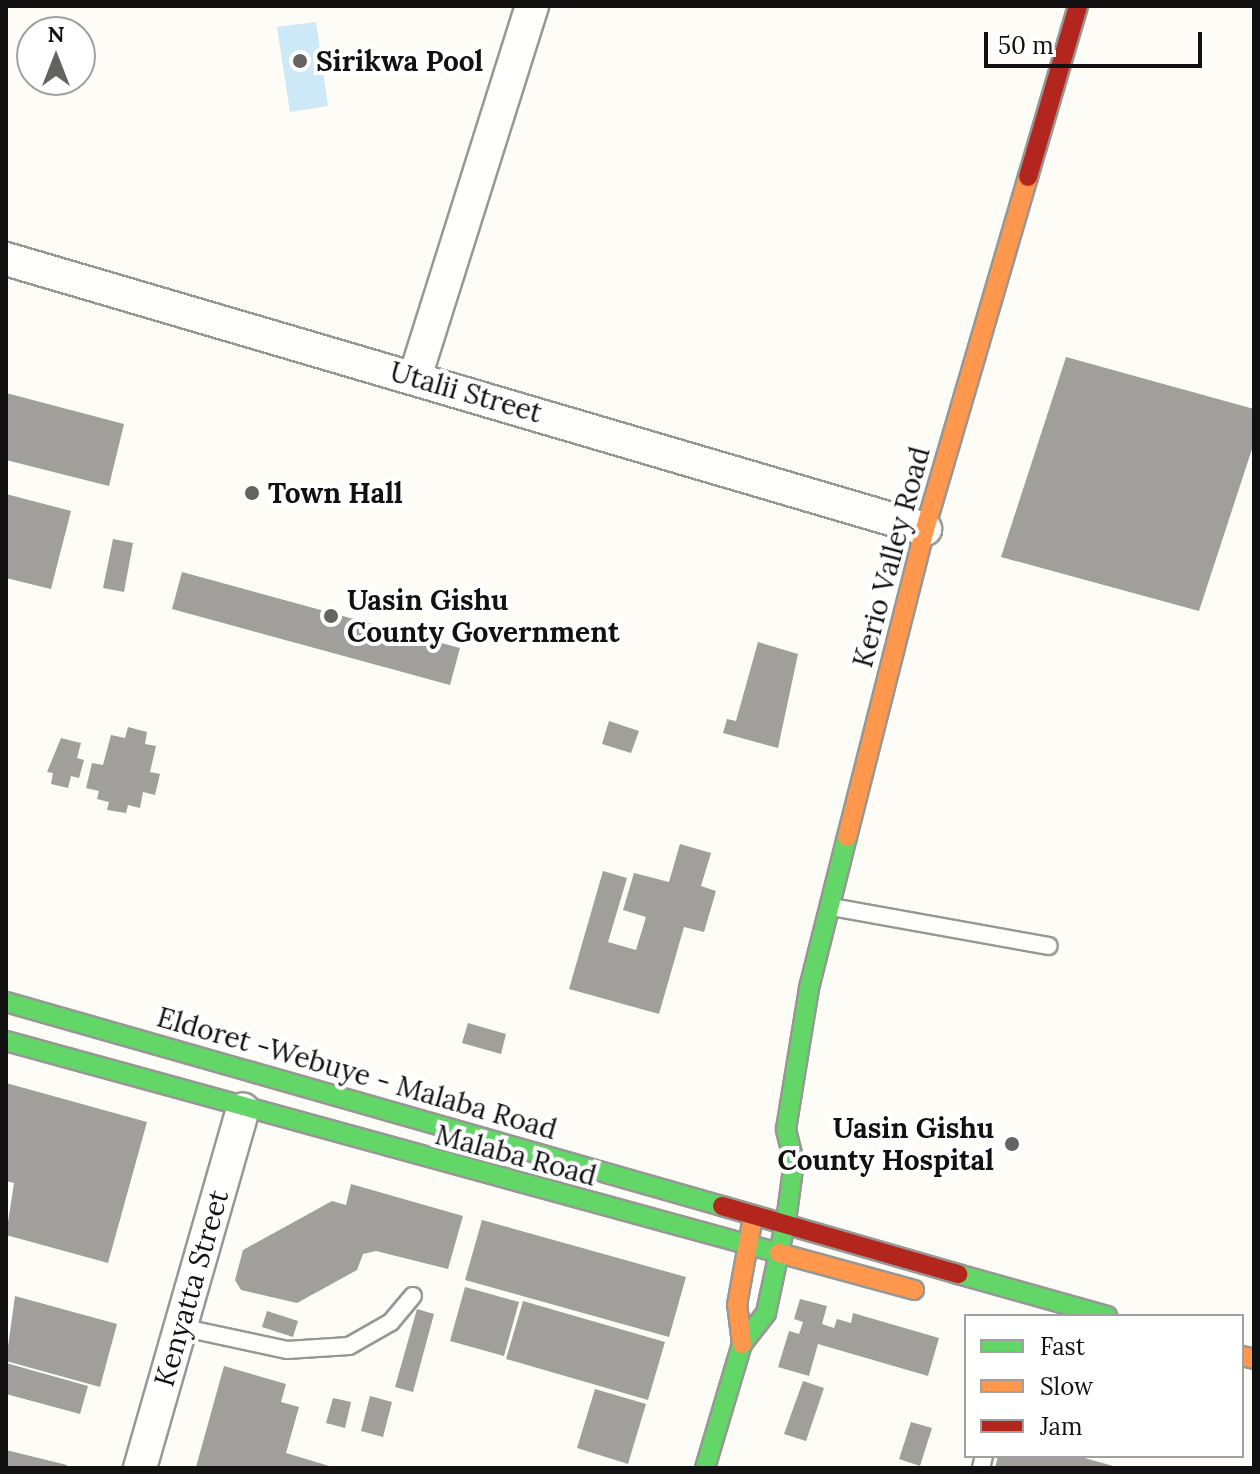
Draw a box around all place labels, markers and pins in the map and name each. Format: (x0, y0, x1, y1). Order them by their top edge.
place label: Sirikwa Pool (316, 44, 483, 78)
marker: Sirikwa Pool (291, 52, 309, 70)
place label: Town Hall (268, 476, 403, 510)
marker: Town Hall (243, 484, 261, 502)
place label: Uasin Gishu County Government (347, 583, 619, 649)
marker: Uasin Gishu County Government (322, 607, 340, 625)
place label: Uasin Gishu County Hospital (777, 1111, 994, 1177)
marker: Uasin Gishu County Hospital (1001, 1133, 1023, 1155)

